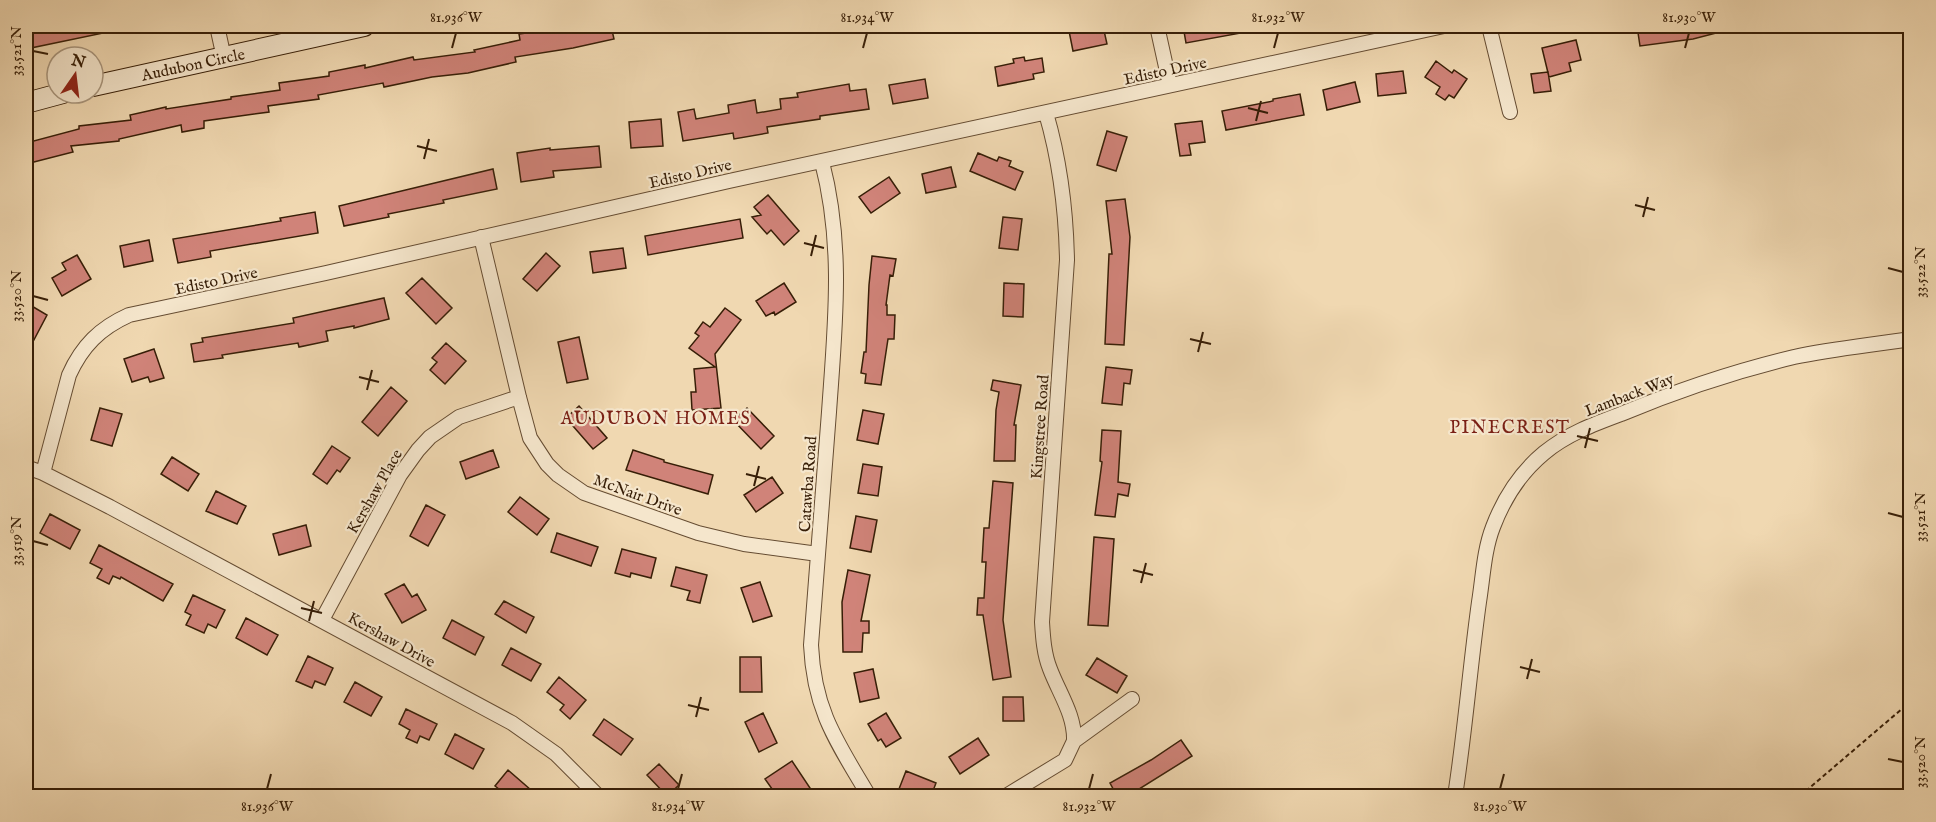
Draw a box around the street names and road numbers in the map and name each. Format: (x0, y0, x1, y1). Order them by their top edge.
street label: Audubon Circle (139, 45, 247, 87)
street label: Edisto Drive (1122, 53, 1209, 91)
street label: Edisto Drive (647, 156, 734, 194)
street label: Edisto Drive (173, 263, 260, 301)
street label: Lamback Way (1582, 370, 1677, 422)
street label: Kingstree Road (1027, 374, 1055, 480)
street label: Catawba Road (796, 435, 822, 533)
street label: Kershaw Place (343, 446, 408, 538)
street label: McNair Drive (590, 471, 684, 521)
street label: Kershaw Drive (344, 609, 438, 673)

